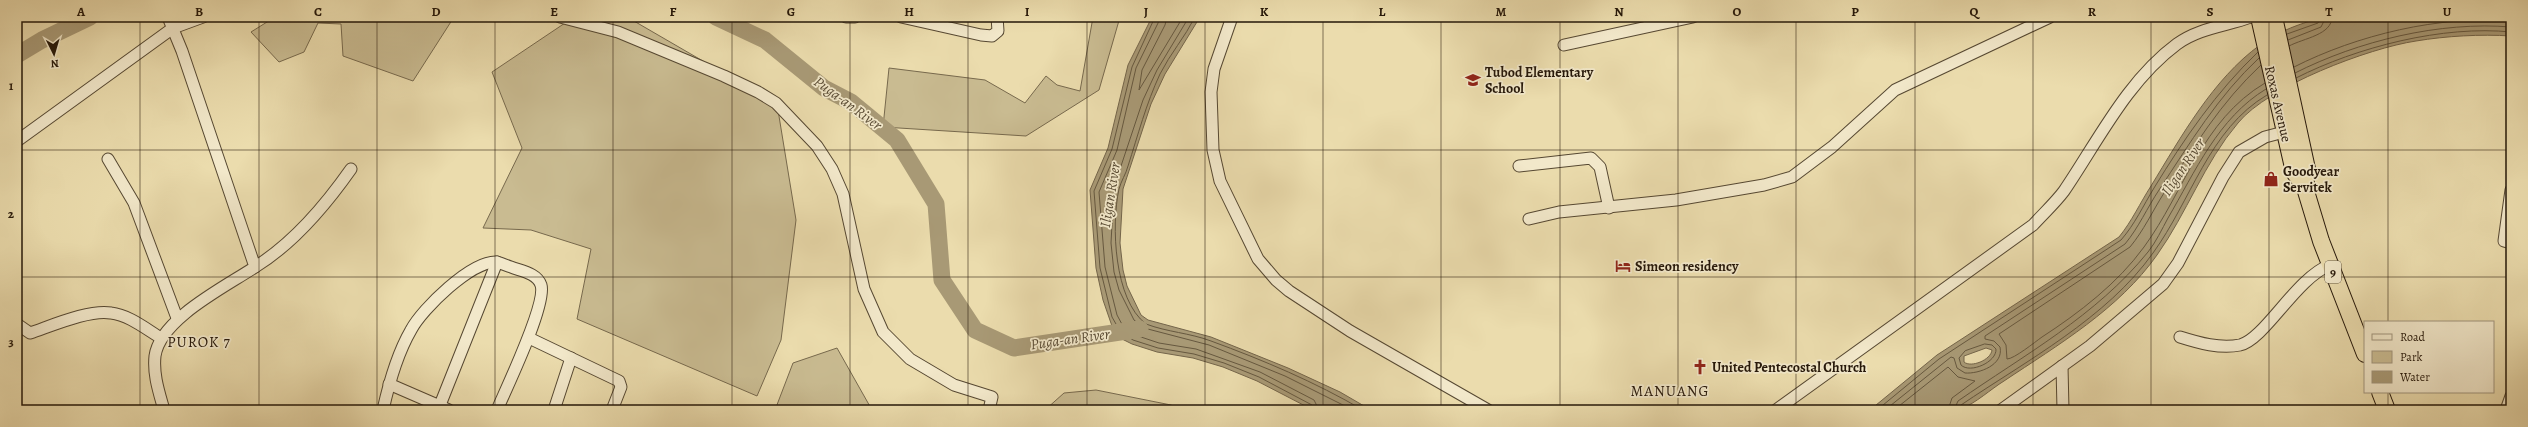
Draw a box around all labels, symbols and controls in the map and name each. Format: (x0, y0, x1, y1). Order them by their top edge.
text: A (76, 3, 86, 20)
text: B (195, 3, 203, 20)
text: C (314, 3, 322, 20)
text: D (431, 3, 441, 20)
text: E (550, 3, 558, 20)
text: F (670, 3, 677, 20)
text: G (787, 3, 795, 20)
text: H (904, 3, 914, 20)
text: I (1025, 3, 1030, 20)
text: J (1144, 3, 1148, 20)
text: K (1260, 3, 1269, 20)
text: L (1379, 3, 1386, 20)
text: M (1496, 3, 1507, 20)
text: N (1614, 3, 1624, 20)
text: O (1733, 3, 1742, 20)
text: P (1851, 3, 1859, 20)
text: Q (1970, 3, 1981, 20)
text: R (2088, 3, 2097, 20)
text: S (2206, 3, 2214, 20)
text: T (2325, 3, 2333, 20)
text: U (2443, 3, 2452, 20)
north arrow (34, 34, 74, 74)
text: N (50, 56, 59, 71)
place label: Tubod Elementary School (1485, 63, 1594, 98)
street label: Roxas Avenue (2260, 64, 2296, 144)
school or university icon: Tubod Elementary School (1464, 71, 1482, 89)
water label: Puga-an River (810, 72, 887, 135)
text: 1 (9, 77, 14, 94)
water label: Iligan River (2156, 134, 2210, 200)
water label: Iligan River (1095, 160, 1125, 229)
place label: Goodyear Servitek (2283, 162, 2339, 197)
shop icon: Goodyear Servitek (2262, 170, 2280, 188)
text: 2 (8, 205, 15, 222)
hotel icon: Simeon residency (1614, 257, 1632, 275)
place label: Simeon residency (1635, 257, 1739, 276)
road number: 9 (2325, 261, 2341, 283)
legend (2364, 321, 2494, 393)
water label: Puga-an River (1029, 323, 1112, 354)
text: Road (2400, 329, 2426, 345)
district label: PUROK 7 (167, 332, 231, 352)
text: 3 (8, 333, 14, 350)
text: Park (2400, 349, 2423, 365)
church icon: United Pentecostal Church (1691, 358, 1709, 376)
place label: United Pentecostal Church (1712, 358, 1867, 377)
text: Water (2399, 369, 2430, 385)
district label: MANUANG (1631, 381, 1709, 401)

